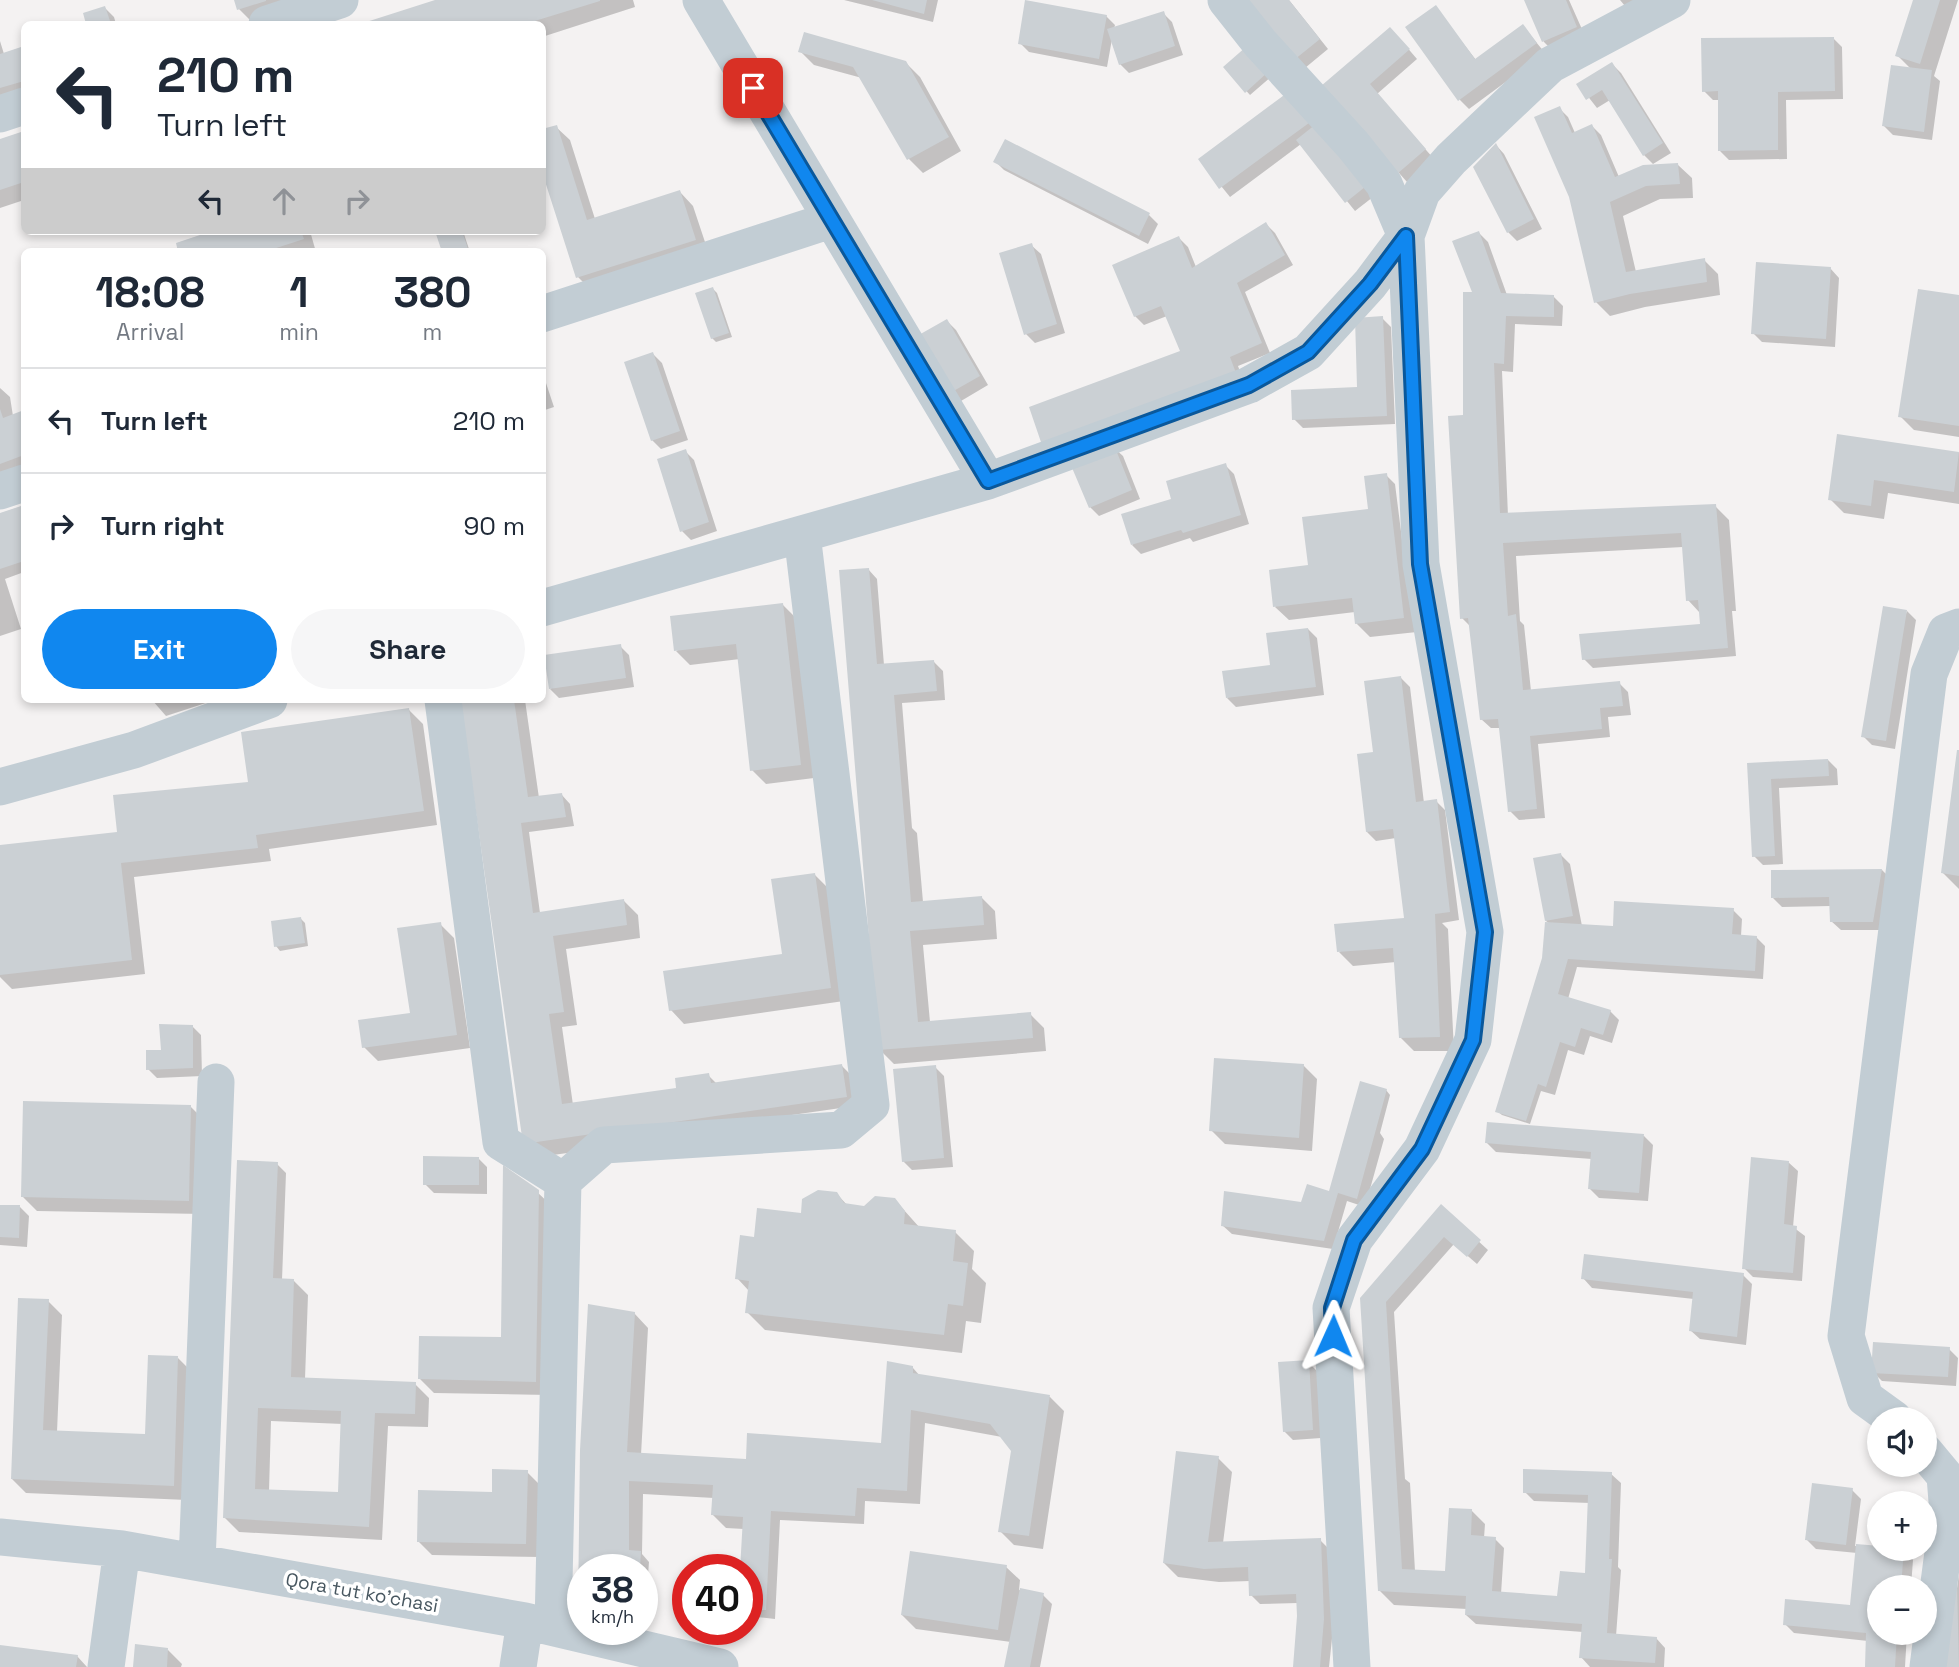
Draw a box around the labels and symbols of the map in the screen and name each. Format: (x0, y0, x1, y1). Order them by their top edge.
pin (723, 58, 783, 118)
position arrow (1296, 1299, 1370, 1373)
speed limit sign: 40 (672, 1554, 763, 1645)
street label: Qora tut ko'chasi (284, 1567, 440, 1618)

